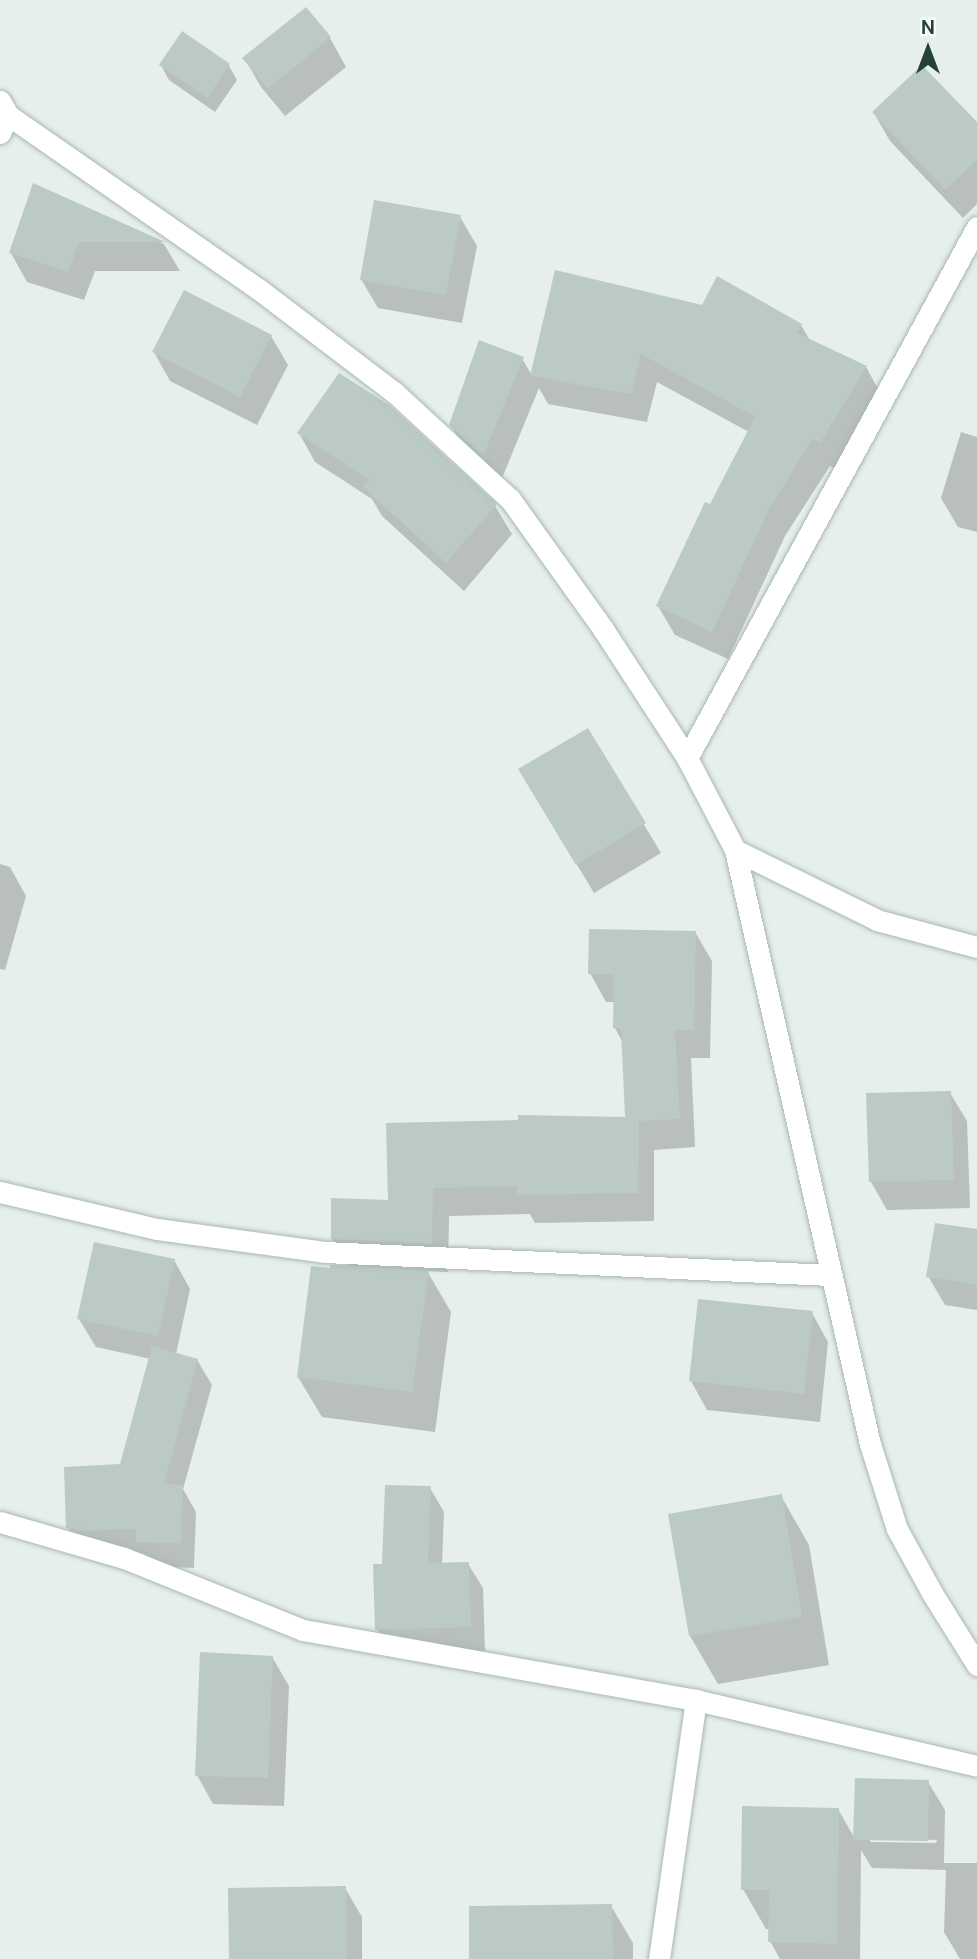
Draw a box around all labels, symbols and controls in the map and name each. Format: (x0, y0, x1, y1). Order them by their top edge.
north arrow (893, 14, 963, 84)
text: N (921, 15, 935, 40)

